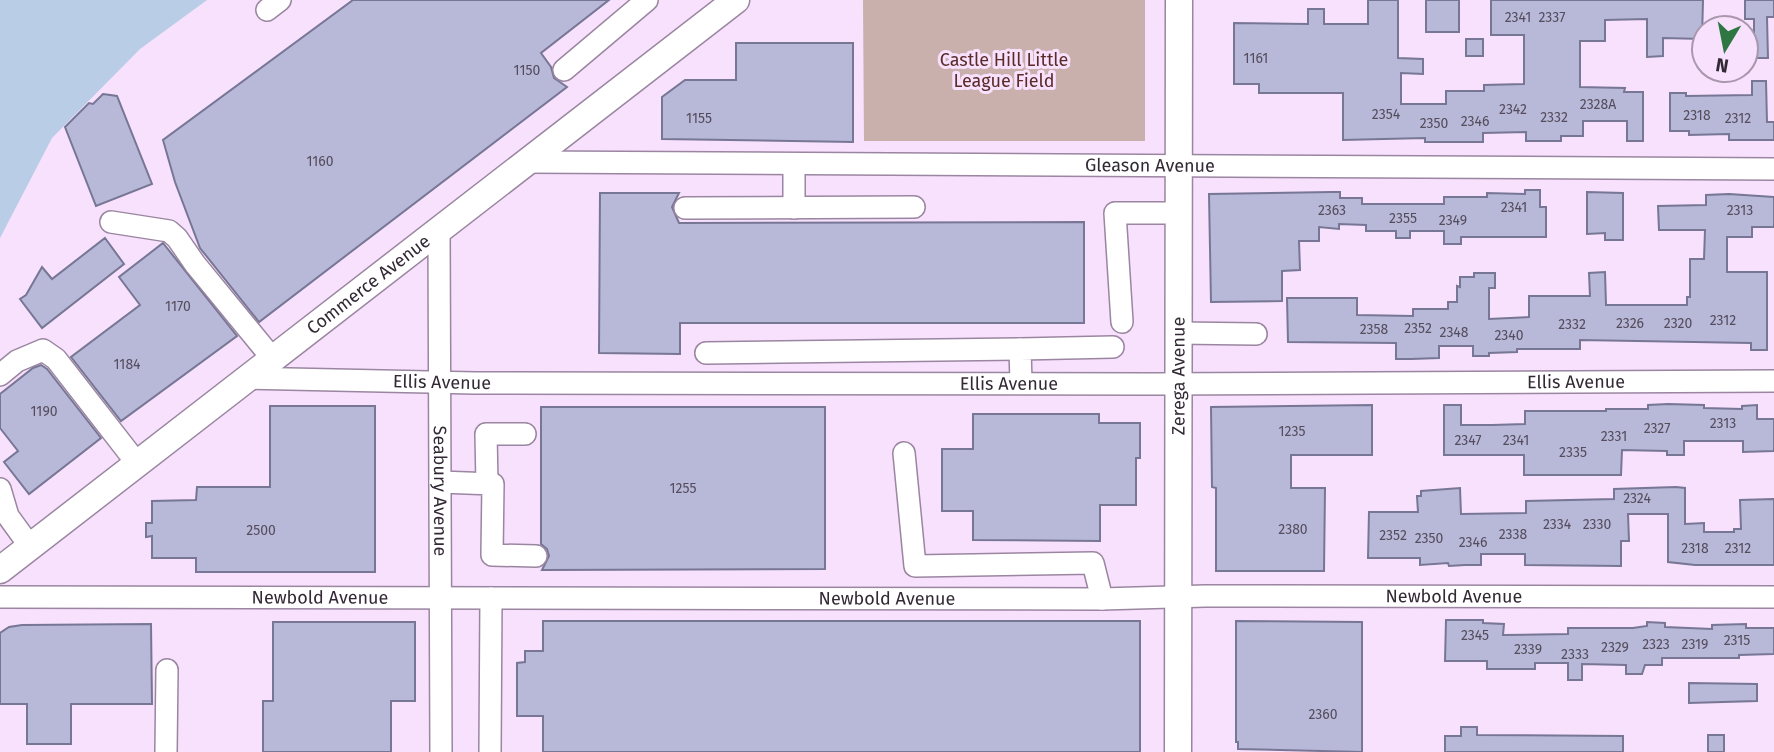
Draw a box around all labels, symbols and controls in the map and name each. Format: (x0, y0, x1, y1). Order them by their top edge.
house number: 2341 (1505, 9, 1531, 26)
house number: 2337 (1539, 9, 1565, 26)
north arrow (1690, 14, 1760, 84)
park label: Castle Hill Little League Field (940, 49, 1068, 92)
house number: 1161 (1244, 50, 1268, 67)
text: N (1714, 53, 1730, 78)
house number: 1150 (514, 62, 541, 79)
house number: 2328A (1580, 96, 1616, 113)
house number: 2342 (1499, 101, 1527, 118)
house number: 2354 (1372, 106, 1401, 123)
house number: 2318 (1683, 107, 1711, 124)
house number: 2332 (1540, 109, 1568, 126)
house number: 1155 (686, 110, 712, 127)
house number: 2312 (1725, 110, 1751, 127)
house number: 2346 (1461, 113, 1489, 130)
house number: 2350 (1420, 115, 1449, 132)
house number: 1160 (306, 153, 334, 170)
street label: Gleason Avenue (1085, 154, 1215, 177)
house number: 2341 (1501, 199, 1527, 216)
house number: 2363 (1318, 202, 1346, 219)
house number: 2313 (1727, 202, 1753, 219)
house number: 2355 (1389, 210, 1417, 227)
house number: 2349 (1439, 212, 1467, 229)
street label: Commerce Avenue (302, 230, 434, 339)
house number: 1170 (165, 298, 191, 315)
house number: 2312 (1710, 312, 1736, 329)
house number: 2326 (1616, 315, 1644, 332)
house number: 2320 (1664, 315, 1692, 332)
house number: 2332 (1558, 316, 1586, 333)
street label: Zerega Avenue (1167, 317, 1190, 435)
house number: 2352 (1404, 320, 1432, 337)
house number: 2358 (1360, 321, 1389, 338)
house number: 2348 (1440, 324, 1469, 341)
house number: 2340 (1494, 327, 1524, 344)
house number: 1184 (113, 356, 141, 373)
street label: Ellis Avenue (393, 370, 491, 394)
street label: Ellis Avenue (1527, 371, 1625, 393)
street label: Ellis Avenue (960, 373, 1058, 395)
house number: 1190 (30, 403, 58, 420)
house number: 2313 (1710, 415, 1736, 432)
house number: 2327 (1644, 420, 1670, 437)
house number: 1235 (1279, 423, 1305, 440)
street label: Seabury Avenue (429, 426, 451, 556)
house number: 2331 (1601, 428, 1627, 445)
house number: 2347 (1454, 432, 1482, 449)
house number: 2341 (1503, 432, 1529, 449)
house number: 2335 (1559, 444, 1587, 461)
house number: 1255 (670, 480, 696, 497)
house number: 2324 (1623, 490, 1651, 507)
house number: 2334 (1543, 516, 1572, 533)
house number: 2330 (1583, 516, 1612, 533)
house number: 2380 (1278, 521, 1308, 538)
house number: 2500 (246, 522, 276, 539)
house number: 2338 (1499, 526, 1528, 543)
house number: 2352 (1379, 527, 1407, 544)
house number: 2350 (1415, 530, 1444, 547)
house number: 2346 (1459, 534, 1487, 551)
house number: 2318 (1681, 540, 1709, 557)
house number: 2312 (1725, 540, 1751, 557)
street label: Newbold Avenue (1386, 585, 1522, 608)
street label: Newbold Avenue (252, 586, 388, 609)
street label: Newbold Avenue (819, 587, 955, 610)
house number: 2345 (1461, 627, 1489, 644)
house number: 2315 (1724, 632, 1750, 649)
house number: 2323 (1642, 636, 1670, 653)
house number: 2319 (1682, 636, 1708, 653)
house number: 2329 (1601, 639, 1629, 656)
house number: 2339 (1514, 641, 1542, 658)
house number: 2333 (1561, 646, 1589, 663)
house number: 2360 (1308, 706, 1338, 723)

